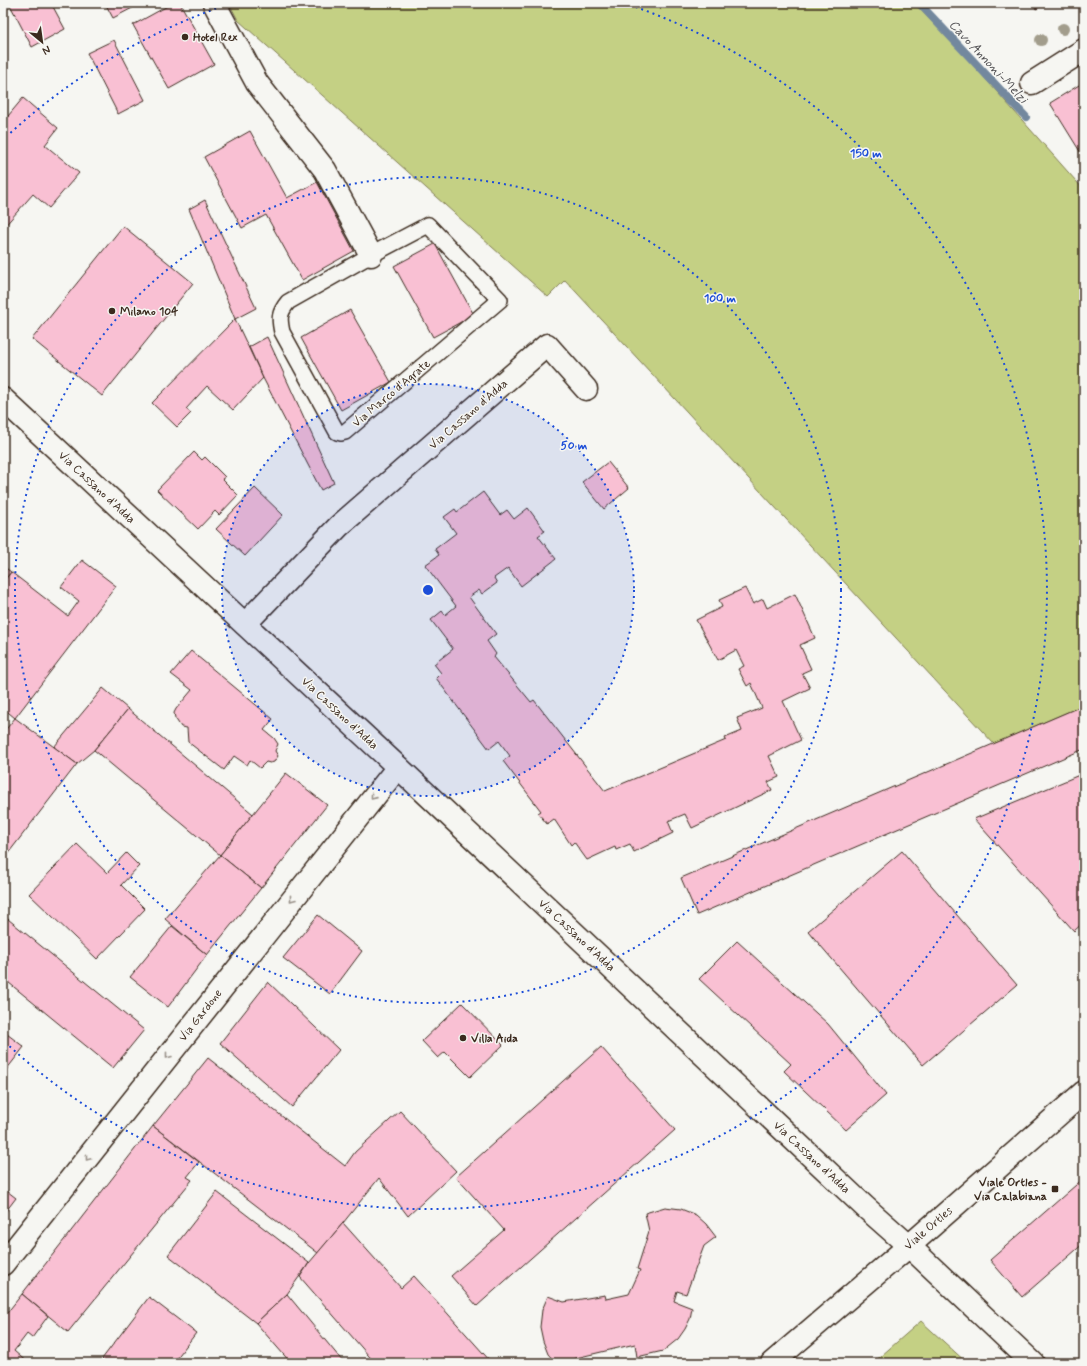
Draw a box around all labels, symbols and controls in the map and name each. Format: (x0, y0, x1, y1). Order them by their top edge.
water label: Cavo Annoni-Melzi (945, 17, 1032, 108)
north arrow (22, 22, 62, 62)
place label: Hotel Rex (193, 30, 238, 46)
marker: Hotel Rex (180, 32, 190, 42)
text: N (40, 42, 53, 58)
text: 150 m (850, 146, 882, 162)
text: 100 m (704, 291, 737, 307)
place label: Milano 104 (120, 304, 179, 320)
marker: Milano 104 (107, 306, 117, 316)
street label: Via Marco d'Agrate (349, 356, 434, 431)
street label: Via Cassano d'Adda (426, 376, 512, 453)
text: 50 m (561, 438, 588, 454)
street label: Via Cassano d'Adda (54, 448, 138, 528)
centre of rings (421, 583, 435, 597)
street label: Via Cassano d'Adda (297, 674, 381, 754)
one-way arrow (371, 792, 378, 799)
one-way arrow (290, 894, 297, 901)
street label: Via Cassano d'Adda (534, 896, 618, 976)
street label: Via Gardone (175, 986, 226, 1045)
place label: Villa Aida (471, 1031, 518, 1047)
marker: Villa Aida (458, 1033, 468, 1043)
one-way arrow (166, 1051, 173, 1058)
street label: Via Cassano d'Adda (769, 1118, 853, 1198)
one-way arrow (85, 1153, 92, 1160)
place label: Viale Ortles - Via Calabiana (974, 1175, 1048, 1205)
marker: Viale Ortles - Via Calabiana (1050, 1184, 1060, 1194)
street label: Viale Ortles (901, 1203, 957, 1254)

